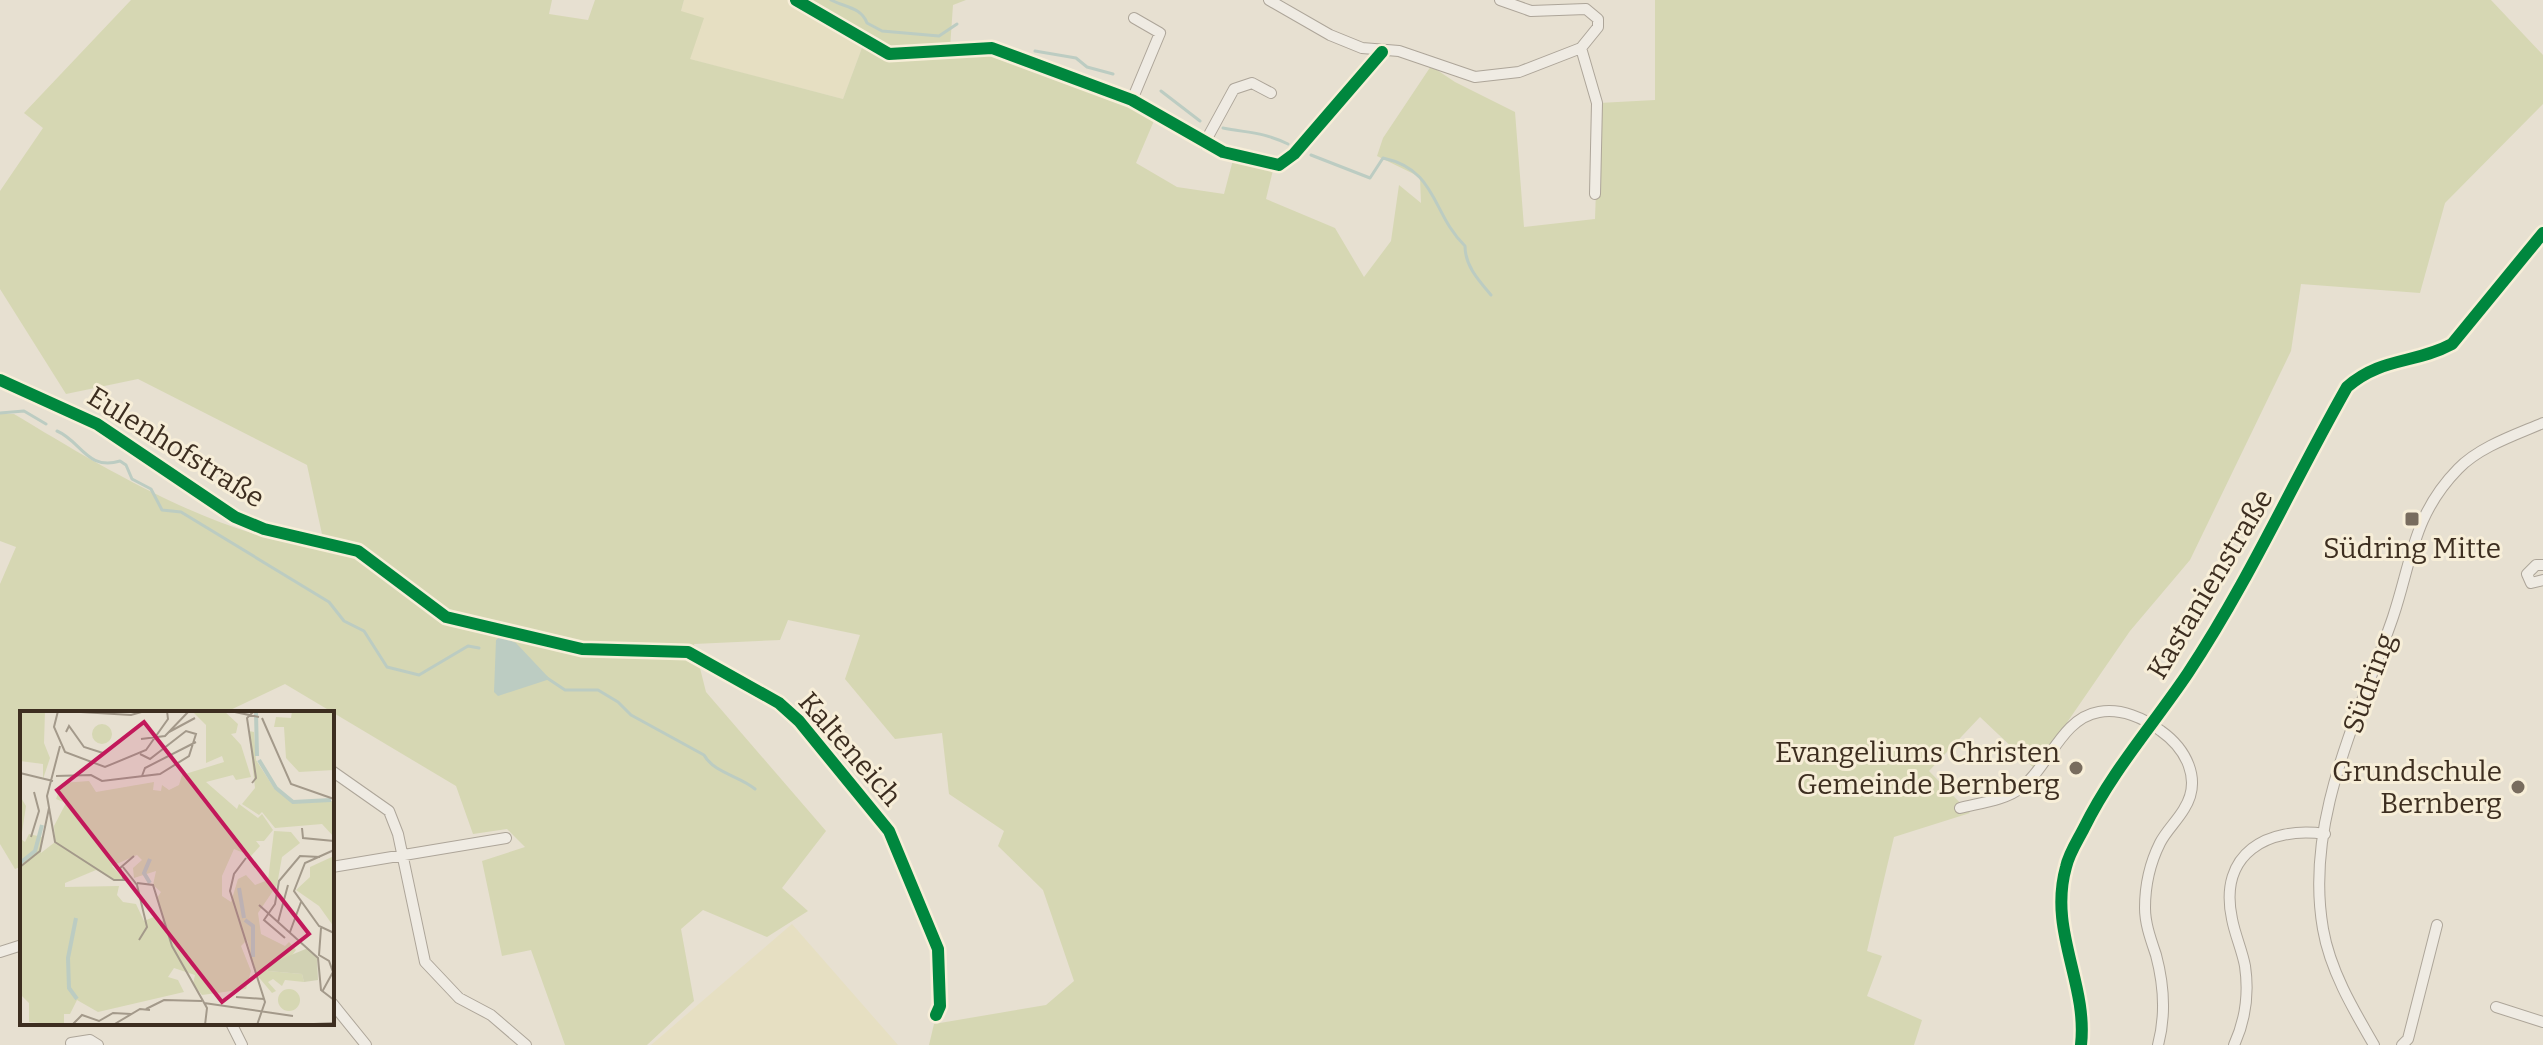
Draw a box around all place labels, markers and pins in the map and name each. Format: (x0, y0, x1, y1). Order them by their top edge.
marker: Südring Mitte (2403, 510, 2421, 528)
place label: Südring Mitte (2323, 532, 2501, 565)
place label: Evangeliums Christen Gemeinde Bernberg (1775, 736, 2060, 801)
place label: Grundschule Bernberg (2332, 755, 2502, 820)
marker: Evangeliums Christen Gemeinde Bernberg (2067, 759, 2085, 777)
marker: Grundschule Bernberg (2509, 778, 2527, 796)

